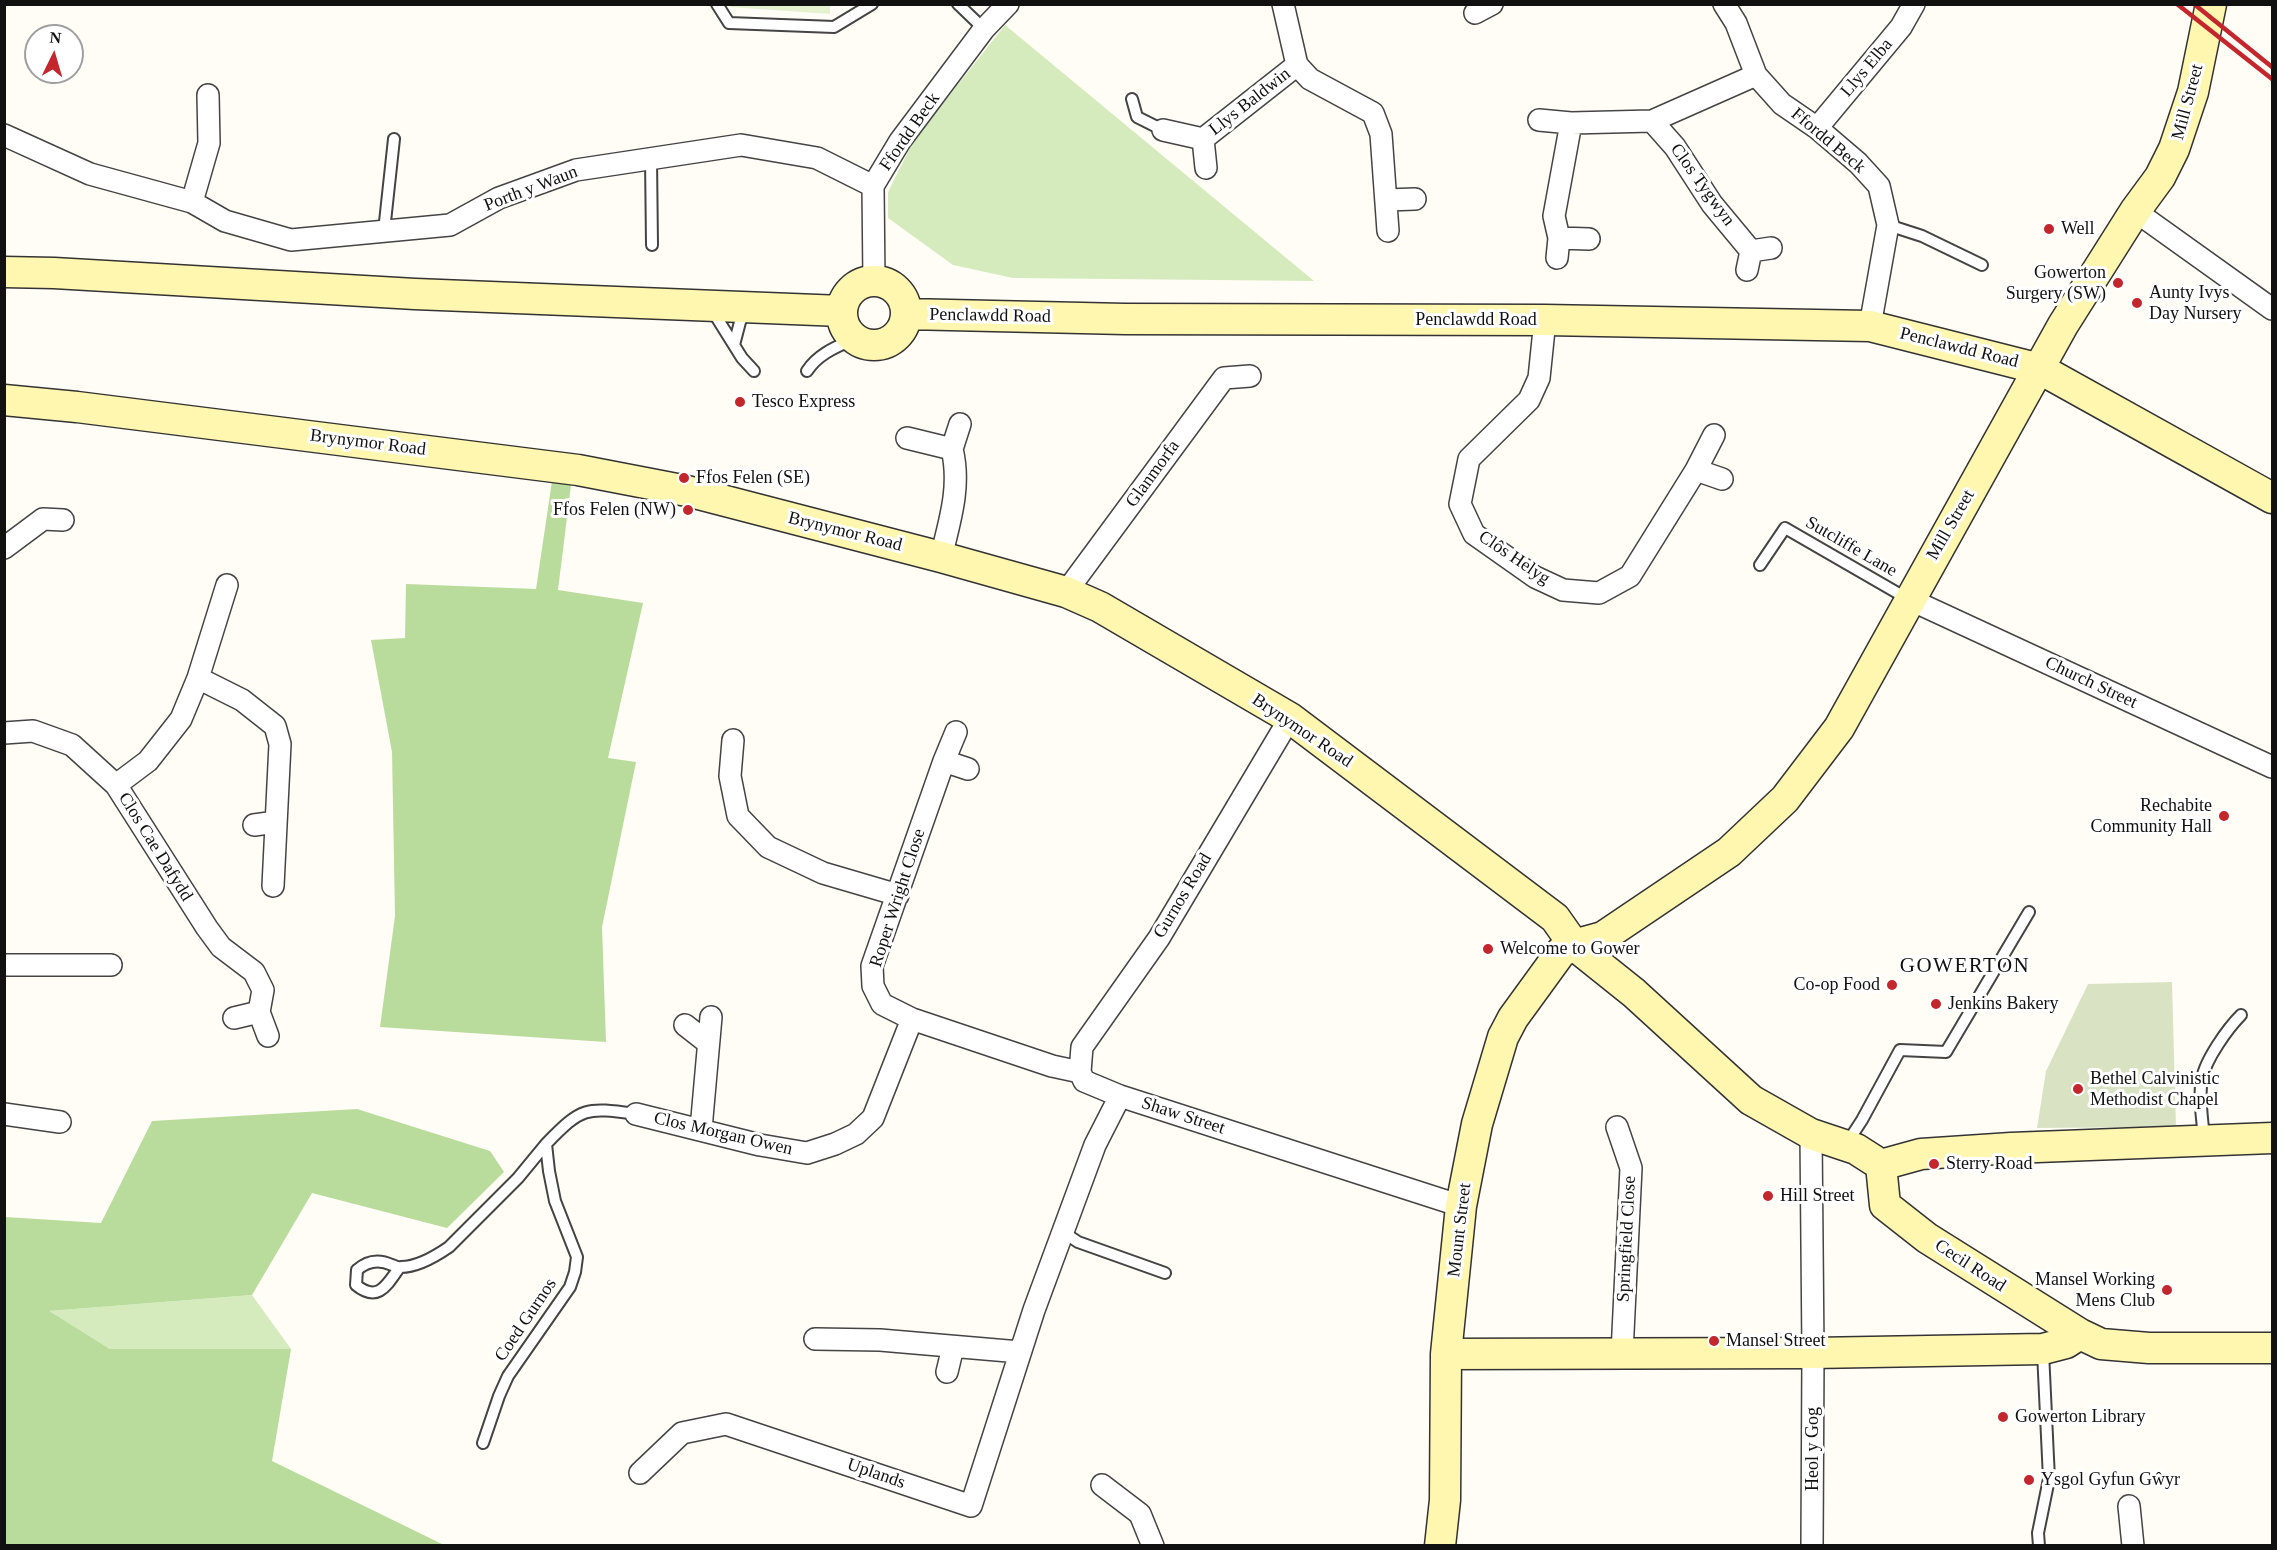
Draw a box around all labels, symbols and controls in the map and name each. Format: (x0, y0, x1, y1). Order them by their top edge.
north arrow (24, 24, 84, 84)
text: N (49, 29, 62, 47)
street label: Llys Elba (1836, 34, 1898, 102)
street label: Mill Street (2168, 62, 2208, 142)
street label: Llys Baldwin (1205, 63, 1295, 141)
street label: Ffordd Beck (875, 89, 945, 175)
street label: Ffordd Beck (1786, 104, 1870, 178)
street label: Clos Tygwyn (1665, 140, 1739, 230)
street label: Porth y Waun (481, 161, 581, 217)
place label: Well (2061, 218, 2095, 240)
marker: Well (2042, 222, 2056, 236)
place label: Gowerton Surgery (SW) (2006, 262, 2106, 304)
marker: Gowerton Surgery (SW) (2111, 276, 2125, 290)
place label: Aunty Ivys Day Nursery (2149, 282, 2241, 324)
marker: Aunty Ivys Day Nursery (2130, 296, 2144, 310)
street label: Penclawdd Road (929, 304, 1051, 328)
street label: Penclawdd Road (1415, 309, 1537, 331)
street label: Penclawdd Road (1897, 323, 2021, 373)
place label: Tesco Express (752, 391, 855, 413)
marker: Tesco Express (733, 395, 747, 409)
street label: Brynymor Road (309, 425, 427, 461)
street label: Glanmorfa (1121, 436, 1185, 512)
place label: Ffos Felen (SE) (696, 467, 810, 489)
marker: Ffos Felen (SE) (677, 471, 691, 485)
street label: Mill Street (1922, 486, 1980, 564)
place label: Ffos Felen (NW) (553, 499, 676, 521)
marker: Ffos Felen (NW) (681, 503, 695, 517)
street label: Brynymor Road (786, 507, 904, 557)
street label: Sutcliffe Lane (1801, 512, 1901, 582)
street label: Clôs Helyg (1474, 526, 1554, 590)
street label: Church Street (2041, 652, 2141, 714)
street label: Brynymor Road (1248, 689, 1356, 773)
street label: Clos Cae Dafydd (113, 789, 197, 905)
place label: Rechabite Community Hall (2090, 795, 2212, 838)
marker: Rechabite Community Hall (2217, 809, 2231, 823)
street label: Roper Wright Close (865, 826, 931, 970)
street label: Gurnos Road (1149, 850, 1217, 942)
place label: Welcome to Gower (1500, 938, 1640, 960)
marker: Welcome to Gower (1481, 942, 1495, 956)
district label: GOWERTON (1900, 953, 2030, 979)
place label: Co-op Food (1793, 974, 1880, 996)
marker: Co-op Food (1885, 978, 1899, 992)
place label: Jenkins Bakery (1948, 993, 2058, 1015)
marker: Jenkins Bakery (1929, 997, 1943, 1011)
place label: Bethel Calvinistic Methodist Chapel (2090, 1068, 2219, 1110)
marker: Bethel Calvinistic Methodist Chapel (2071, 1082, 2085, 1096)
street label: Shaw Street (1139, 1092, 1227, 1140)
street label: Clos Morgan Owen (652, 1108, 794, 1160)
place label: Sterry Road (1946, 1153, 2032, 1175)
marker: Sterry Road (1927, 1157, 1941, 1171)
street label: Springfield Close (1613, 1175, 1641, 1303)
street label: Mount Street (1444, 1182, 1476, 1278)
place label: Hill Street (1780, 1185, 1854, 1207)
marker: Hill Street (1761, 1189, 1775, 1203)
street label: Cecil Road (1930, 1235, 2010, 1297)
place label: Mansel Working Mens Club (2035, 1269, 2155, 1312)
street label: Coed Gurnos (490, 1274, 562, 1366)
marker: Mansel Working Mens Club (2160, 1283, 2174, 1297)
place label: Mansel Street (1726, 1330, 1825, 1352)
marker: Mansel Street (1707, 1334, 1721, 1348)
place label: Gowerton Library (2015, 1406, 2145, 1428)
street label: Heol y Gog (1802, 1407, 1824, 1491)
marker: Gowerton Library (1996, 1410, 2010, 1424)
street label: Uplands (844, 1454, 908, 1494)
place label: Ysgol Gyfun Gŵyr (2041, 1469, 2180, 1491)
marker: Ysgol Gyfun Gŵyr (2022, 1473, 2036, 1487)

